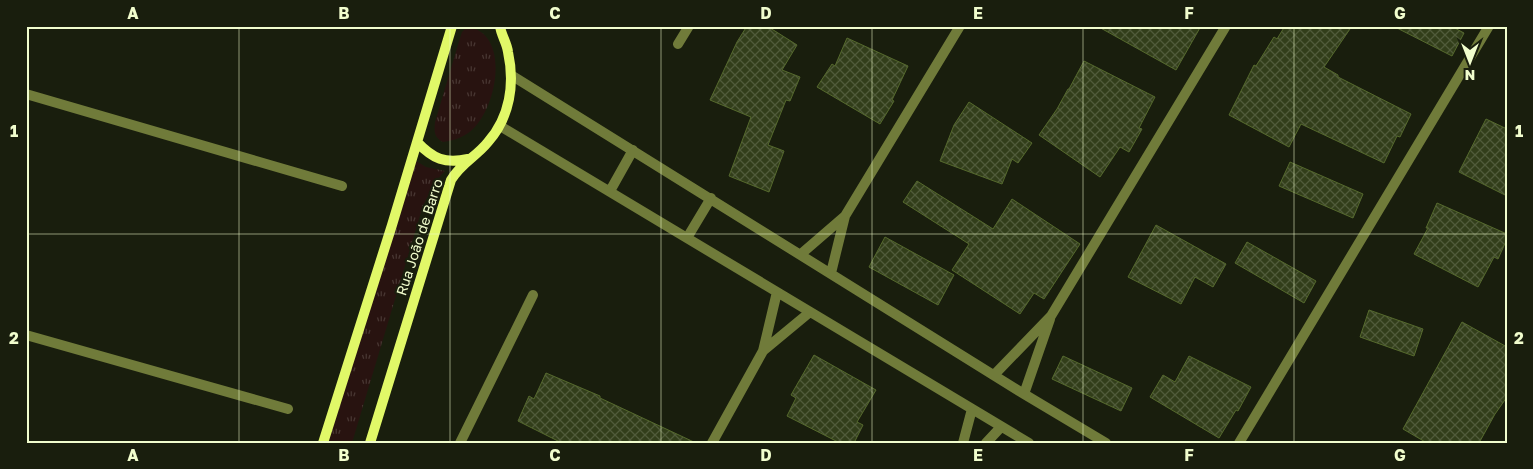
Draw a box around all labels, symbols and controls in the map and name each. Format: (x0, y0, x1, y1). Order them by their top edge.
text: A (127, 3, 139, 23)
text: B (338, 3, 350, 23)
text: C (549, 3, 561, 23)
text: D (760, 3, 772, 23)
text: E (973, 3, 983, 23)
text: F (1184, 3, 1194, 23)
text: G (1394, 3, 1406, 23)
north arrow (1446, 38, 1496, 88)
text: N (1465, 67, 1475, 84)
text: 1 (10, 121, 18, 141)
text: 1 (1515, 121, 1523, 141)
street label: Rua João de Barro (392, 176, 446, 298)
text: 2 (9, 328, 19, 348)
text: 2 (1514, 328, 1524, 348)
text: A (127, 445, 139, 465)
text: B (338, 445, 350, 465)
text: C (549, 445, 561, 465)
text: D (760, 445, 772, 465)
text: E (973, 445, 983, 465)
text: F (1184, 445, 1194, 465)
text: G (1394, 445, 1406, 465)

